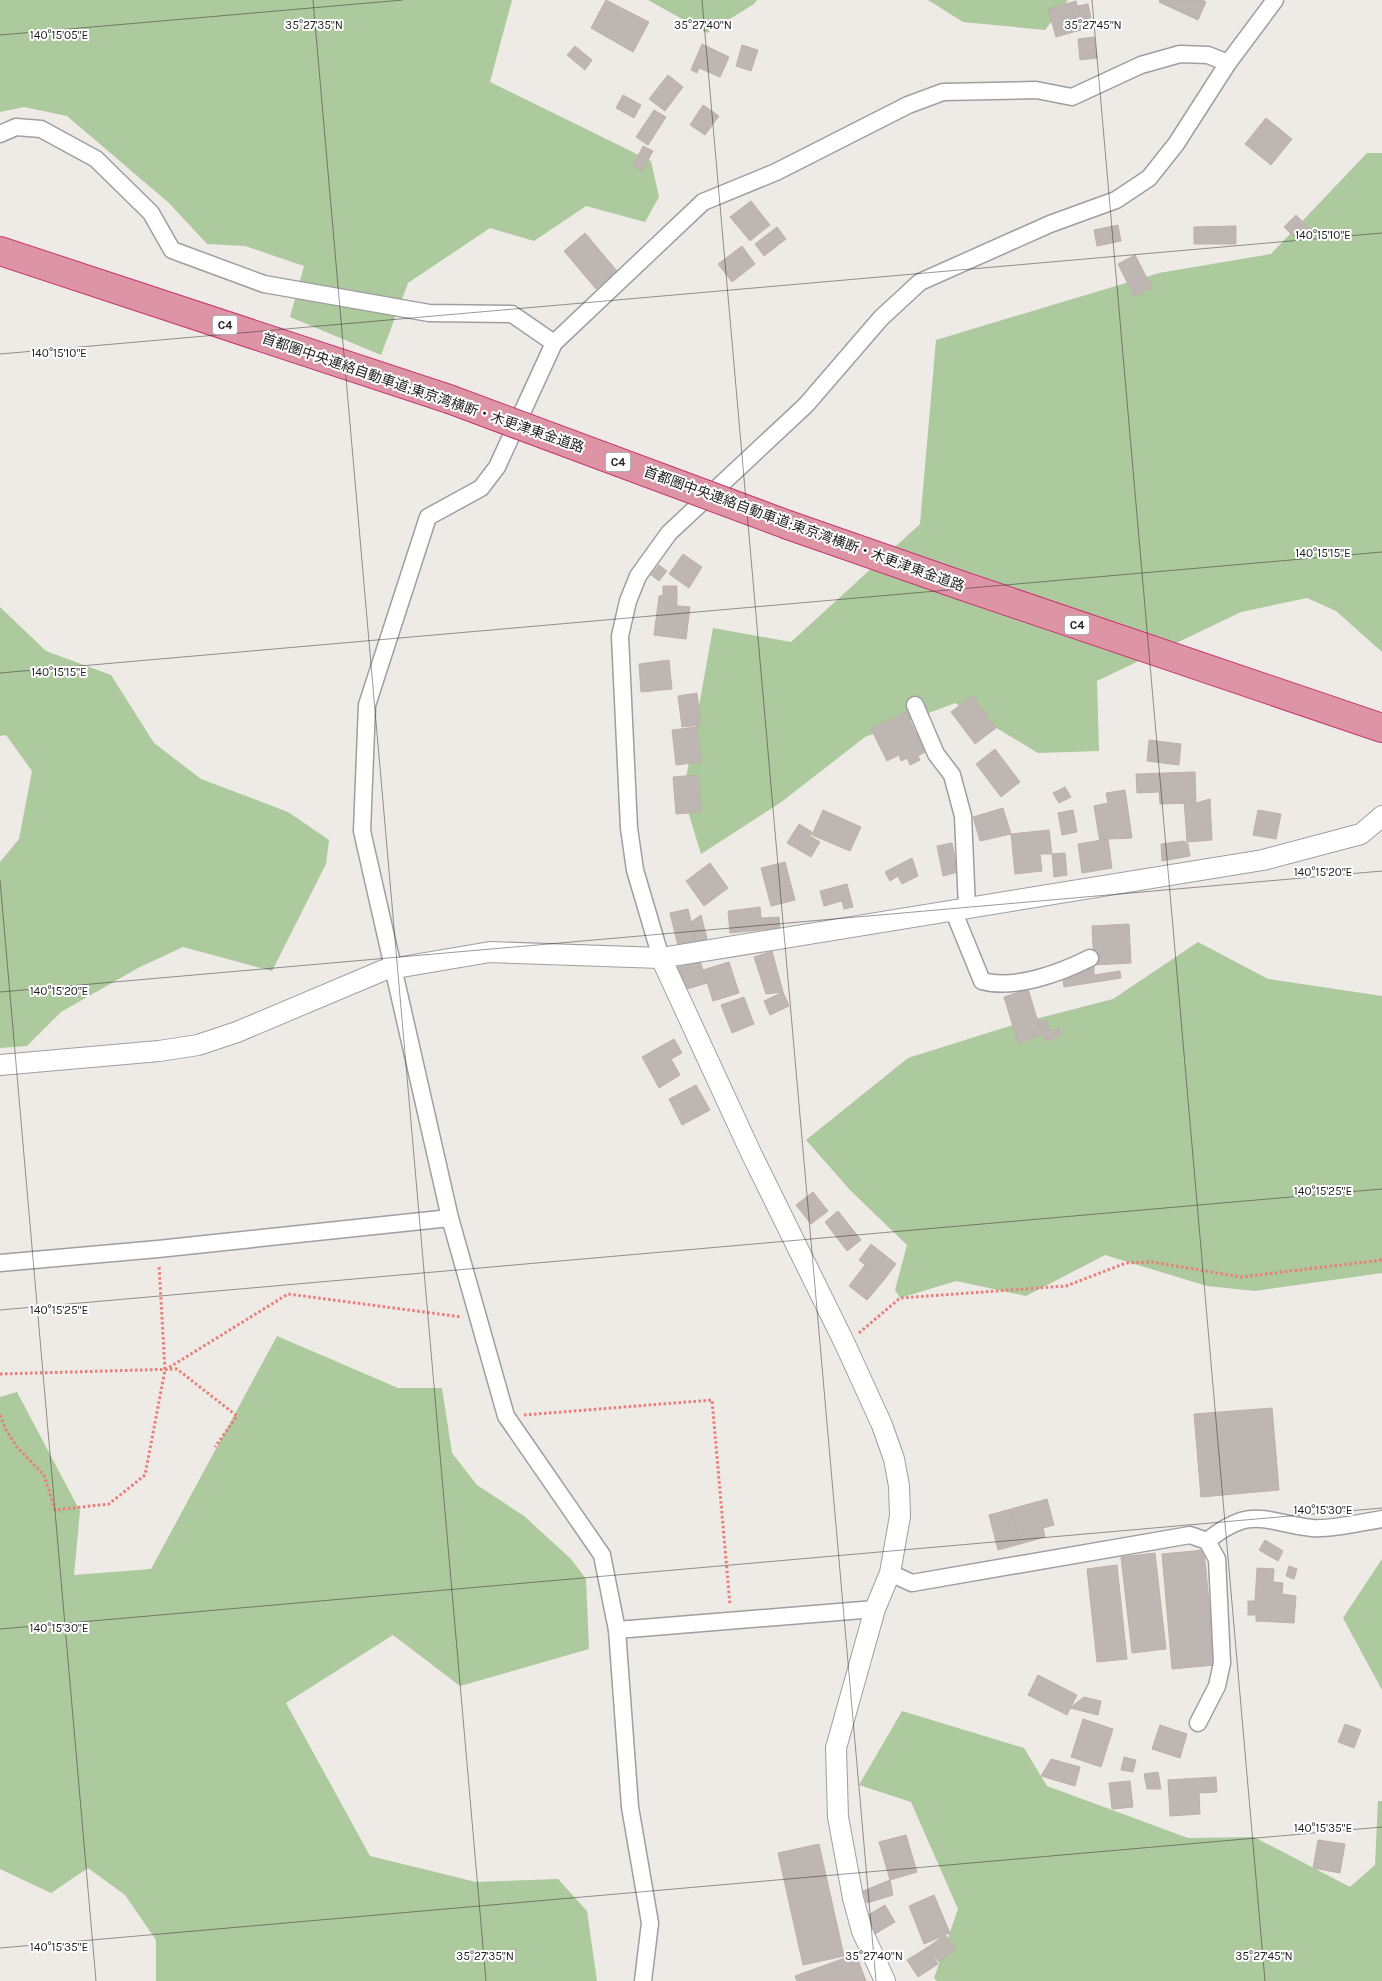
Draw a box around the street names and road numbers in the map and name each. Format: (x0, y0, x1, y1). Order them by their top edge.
road number: C4 (212, 316, 238, 334)
street label: 首都圏中央連絡自動車道;東京湾横断・木更津東金道路 (260, 330, 586, 456)
road number: C4 (606, 452, 630, 472)
street label: 首都圏中央連絡自動車道;東京湾横断・木更津東金道路 (642, 463, 966, 595)
road number: C4 (1064, 616, 1090, 634)

